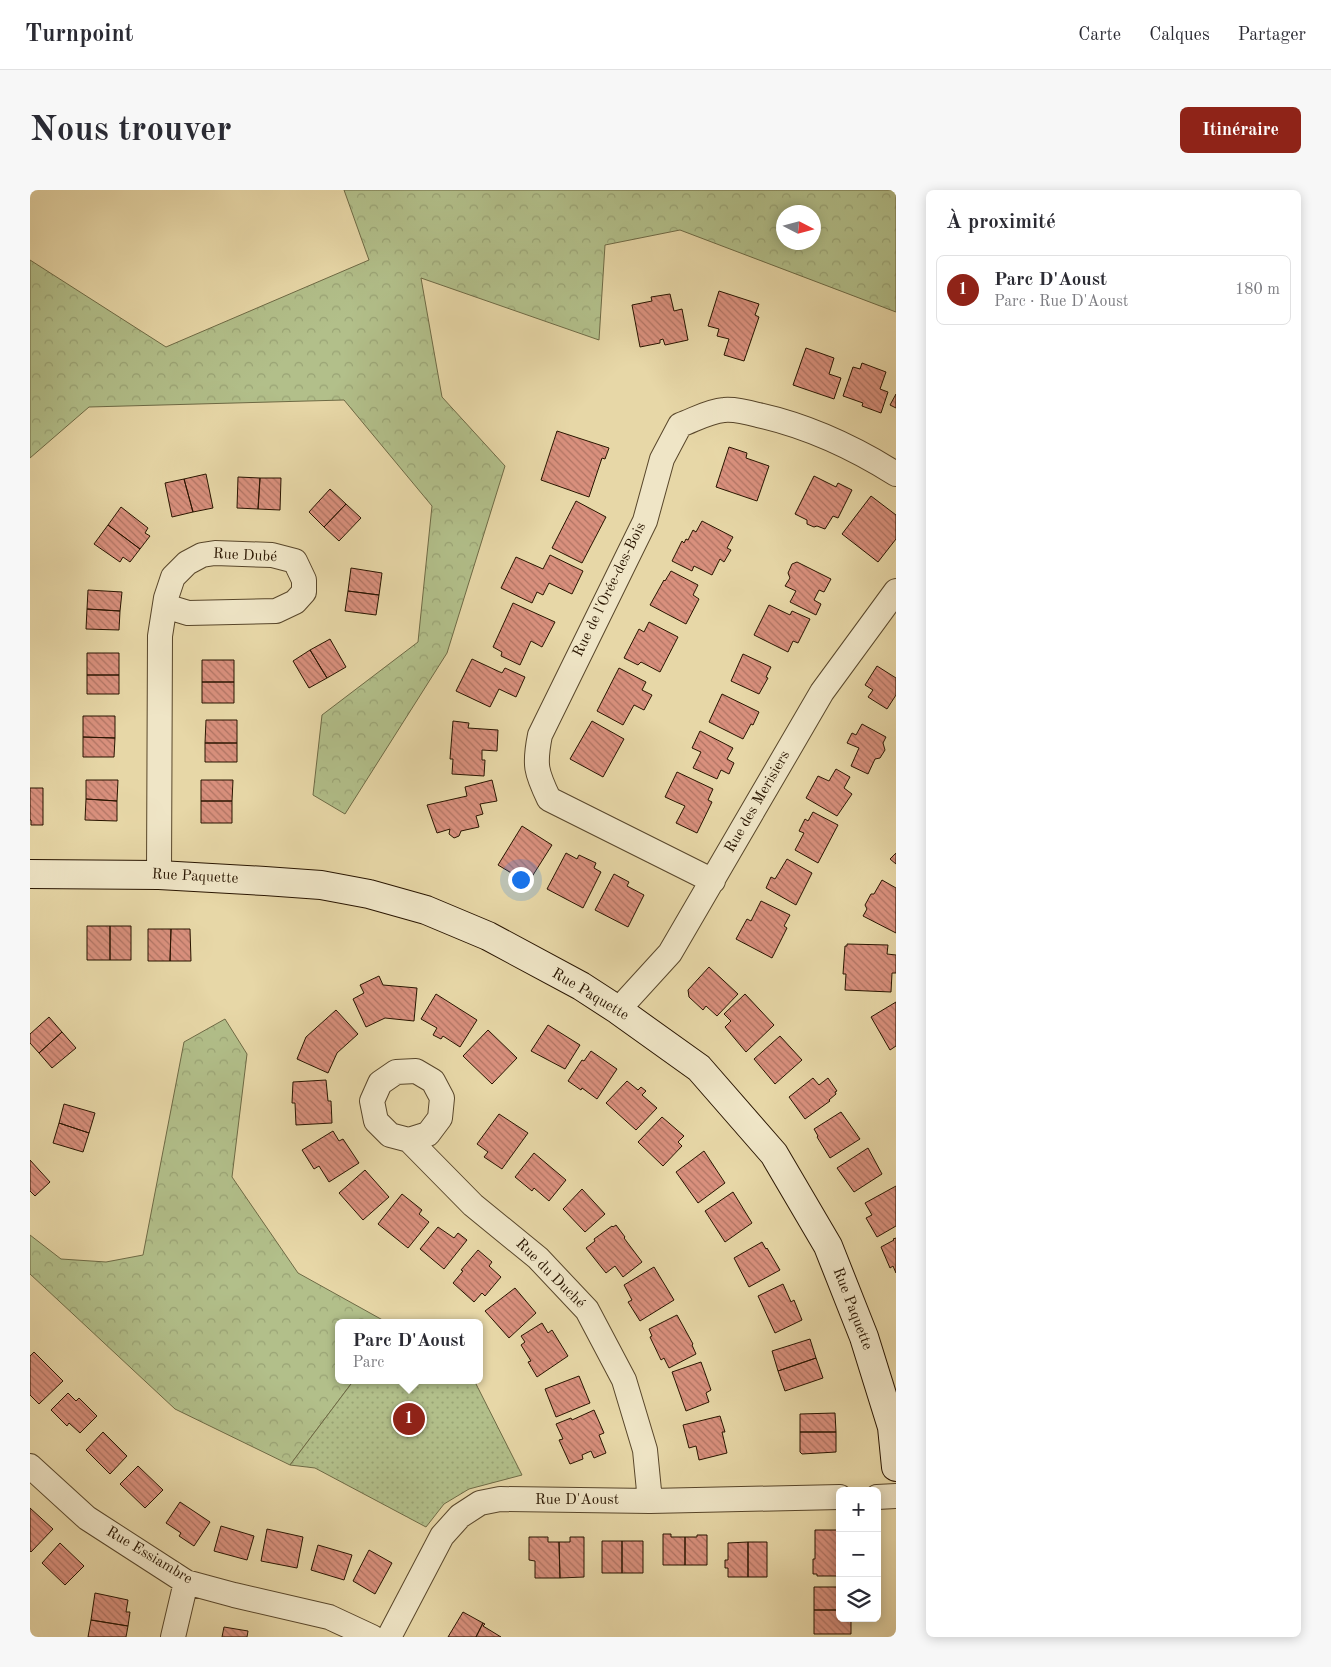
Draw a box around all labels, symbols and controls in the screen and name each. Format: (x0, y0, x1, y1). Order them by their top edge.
text: Turnpoint (25, 23, 133, 47)
text: Carte (1078, 26, 1121, 44)
text: Calques (1149, 26, 1210, 44)
text: Partager (1238, 26, 1306, 44)
button: Itinéraire (1180, 107, 1301, 153)
text: Nous trouver (30, 113, 232, 148)
north arrow (776, 205, 821, 250)
text: À proximité (946, 212, 1056, 233)
text: Parc D'Aoust (994, 271, 1107, 290)
text: 1 (958, 282, 968, 298)
text: 180 m (1235, 282, 1280, 298)
text: Parc · Rue D'Aoust (994, 294, 1128, 310)
street label: Rue de l'Orée-des-Bois (571, 520, 649, 660)
street label: Rue Dubé (213, 547, 278, 565)
street label: Rue des Merisiers (723, 748, 793, 856)
street label: Rue Paquette (151, 867, 239, 887)
your location (508, 867, 534, 893)
street label: Rue Paquette (549, 966, 631, 1024)
street label: Rue du Duché (512, 1236, 588, 1312)
street label: Rue Paquette (829, 1266, 875, 1352)
popup (335, 1319, 483, 1384)
text: Parc D'Aoust (353, 1332, 465, 1351)
text: Parc (353, 1355, 384, 1371)
pin: 1 (393, 1400, 425, 1438)
map controls (836, 1487, 881, 1622)
button: + (836, 1487, 881, 1532)
street label: Rue D'Aoust (535, 1493, 619, 1508)
street label: Rue Essiambre (103, 1525, 195, 1588)
button: − (836, 1532, 881, 1577)
button: layers (836, 1577, 881, 1622)

